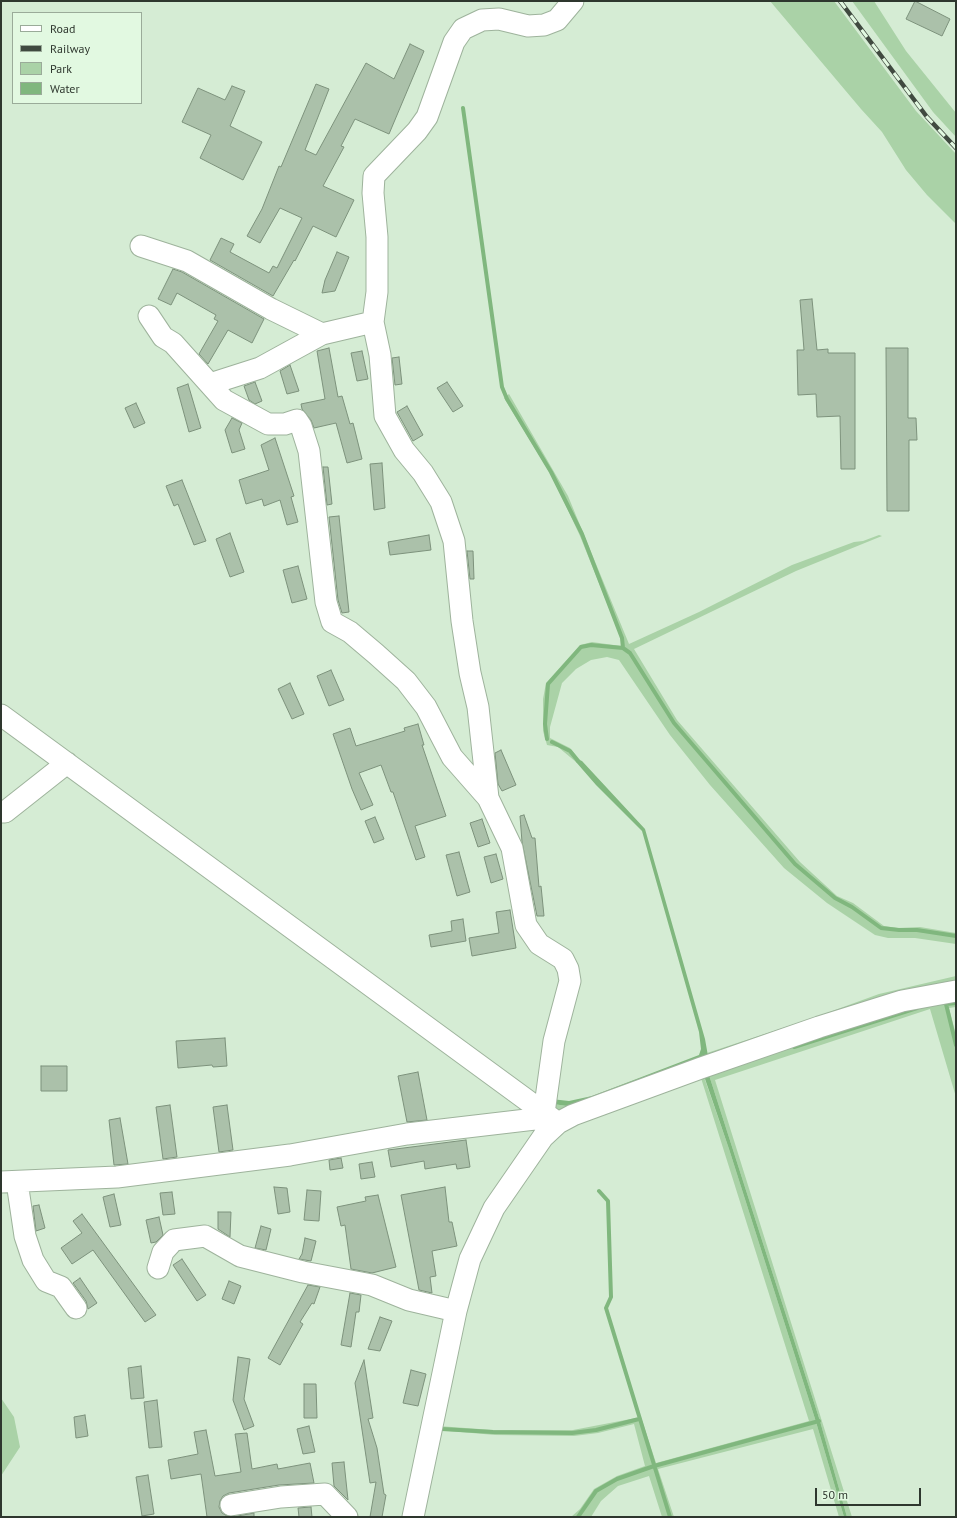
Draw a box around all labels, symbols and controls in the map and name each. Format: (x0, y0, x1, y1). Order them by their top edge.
legend (12, 12, 142, 104)
text: Road (50, 21, 75, 36)
text: Railway (50, 41, 90, 56)
text: Park (50, 61, 72, 76)
text: Water (50, 81, 80, 96)
scale bar (817, 1480, 923, 1506)
text: 50 m (822, 1487, 848, 1502)

